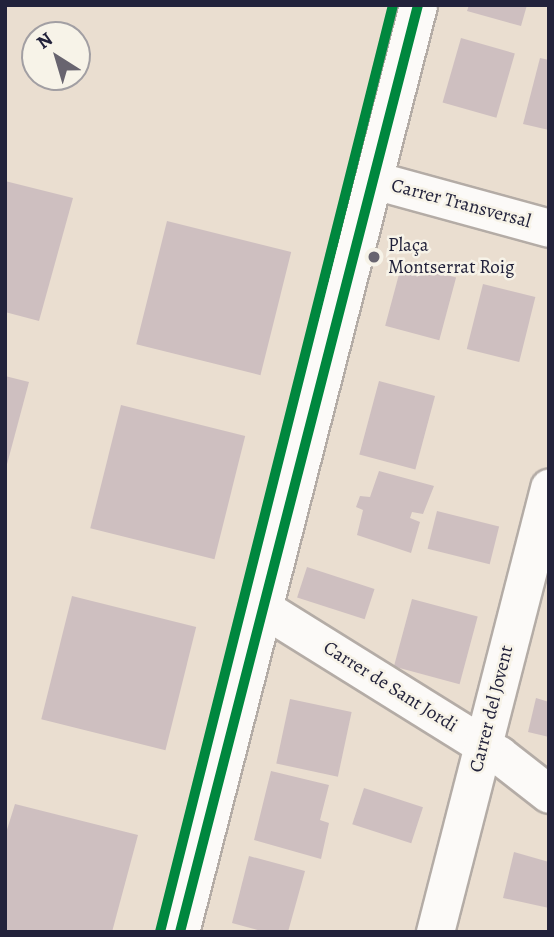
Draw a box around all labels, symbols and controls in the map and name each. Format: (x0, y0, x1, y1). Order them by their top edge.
north arrow (21, 21, 91, 91)
text: N (31, 26, 58, 55)
street label: Carrer Transversal (389, 174, 533, 234)
place label: Plaça Montserrat Roig (388, 235, 515, 279)
marker: Plaça Montserrat Roig (366, 249, 382, 265)
street label: Carrer de Sant Jordi (319, 637, 461, 737)
street label: Carrer del Jovent (465, 643, 519, 775)

